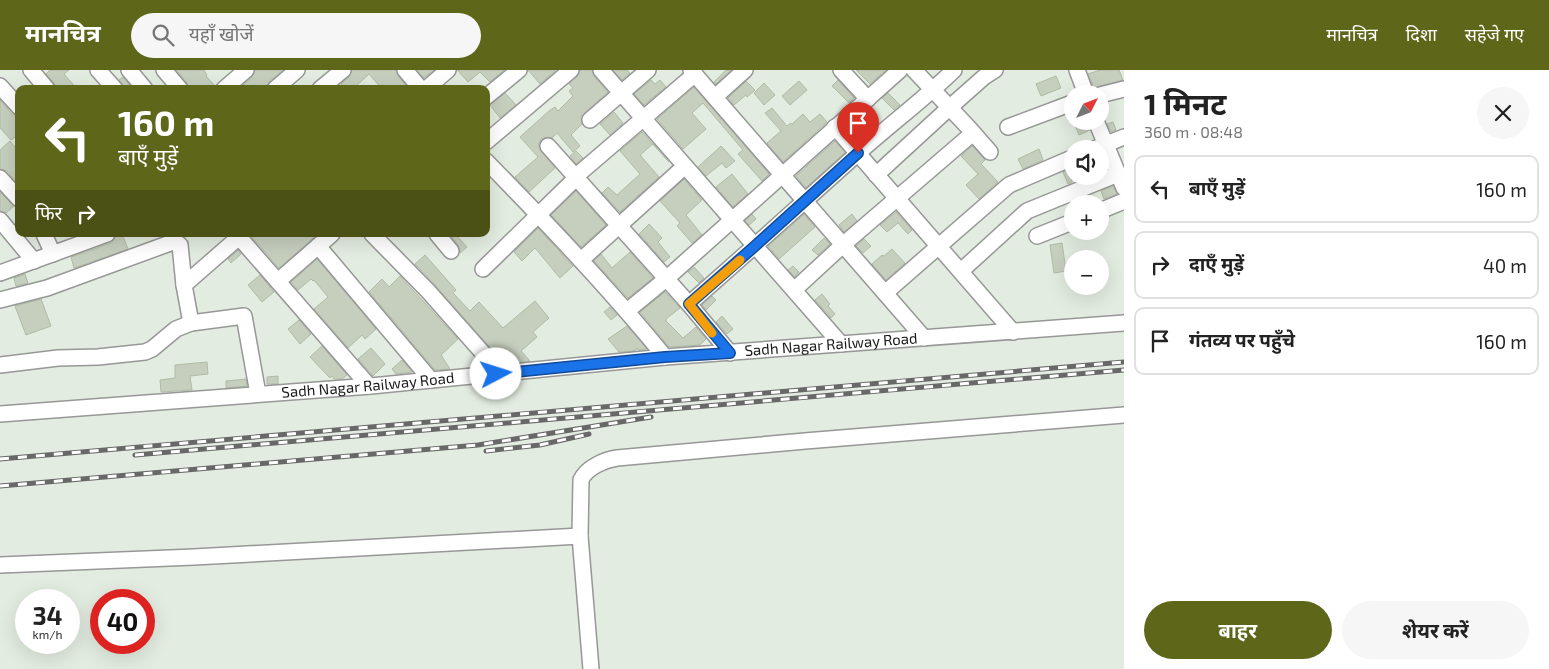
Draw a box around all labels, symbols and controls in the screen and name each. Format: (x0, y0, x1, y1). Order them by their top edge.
search box (131, 13, 481, 58)
text: मानचित्र (25, 18, 101, 47)
icon: search (149, 21, 177, 49)
text: यहाँ खोजें (189, 22, 254, 45)
text: मानचित्र (1326, 23, 1378, 45)
text: दिशा (1406, 23, 1437, 45)
text: सहेजे गए (1465, 23, 1524, 45)
north arrow (1064, 85, 1109, 130)
map controls (1064, 85, 1109, 295)
text: 1 मिनट (1144, 85, 1226, 121)
button: close (1477, 87, 1529, 139)
text: 160 m (118, 101, 214, 143)
pin (837, 102, 879, 153)
icon: left (35, 105, 100, 170)
icon: arrive (844, 109, 872, 137)
text: 360 m · 08:48 (1144, 122, 1243, 141)
button: sound (1064, 140, 1109, 185)
text: बाएँ मुड़ें (118, 143, 178, 169)
icon: left (1146, 175, 1174, 203)
text: बाएँ मुड़ें (1189, 176, 1245, 199)
text: 160 m (1476, 178, 1527, 201)
button: + (1064, 195, 1109, 240)
icon: right (72, 200, 100, 228)
text: फिर (35, 201, 62, 224)
button: − (1064, 250, 1109, 295)
icon: right (1146, 251, 1174, 279)
text: दाएँ मुड़ें (1189, 252, 1244, 275)
text: 40 m (1483, 254, 1527, 277)
icon: arrive (1146, 327, 1174, 355)
street label: Sadh Nagar Railway Road (744, 328, 918, 359)
text: गंतव्य पर पहुँचे (1189, 328, 1295, 351)
text: 160 m (1476, 330, 1527, 353)
position arrow (469, 347, 521, 399)
street label: Sadh Nagar Railway Road (281, 368, 455, 401)
speed limit sign: 40 (90, 589, 155, 654)
text: 34 (32, 600, 63, 630)
button: बाहर (1144, 601, 1332, 659)
button: शेयर करें (1342, 601, 1529, 659)
text: km/h (33, 627, 62, 641)

